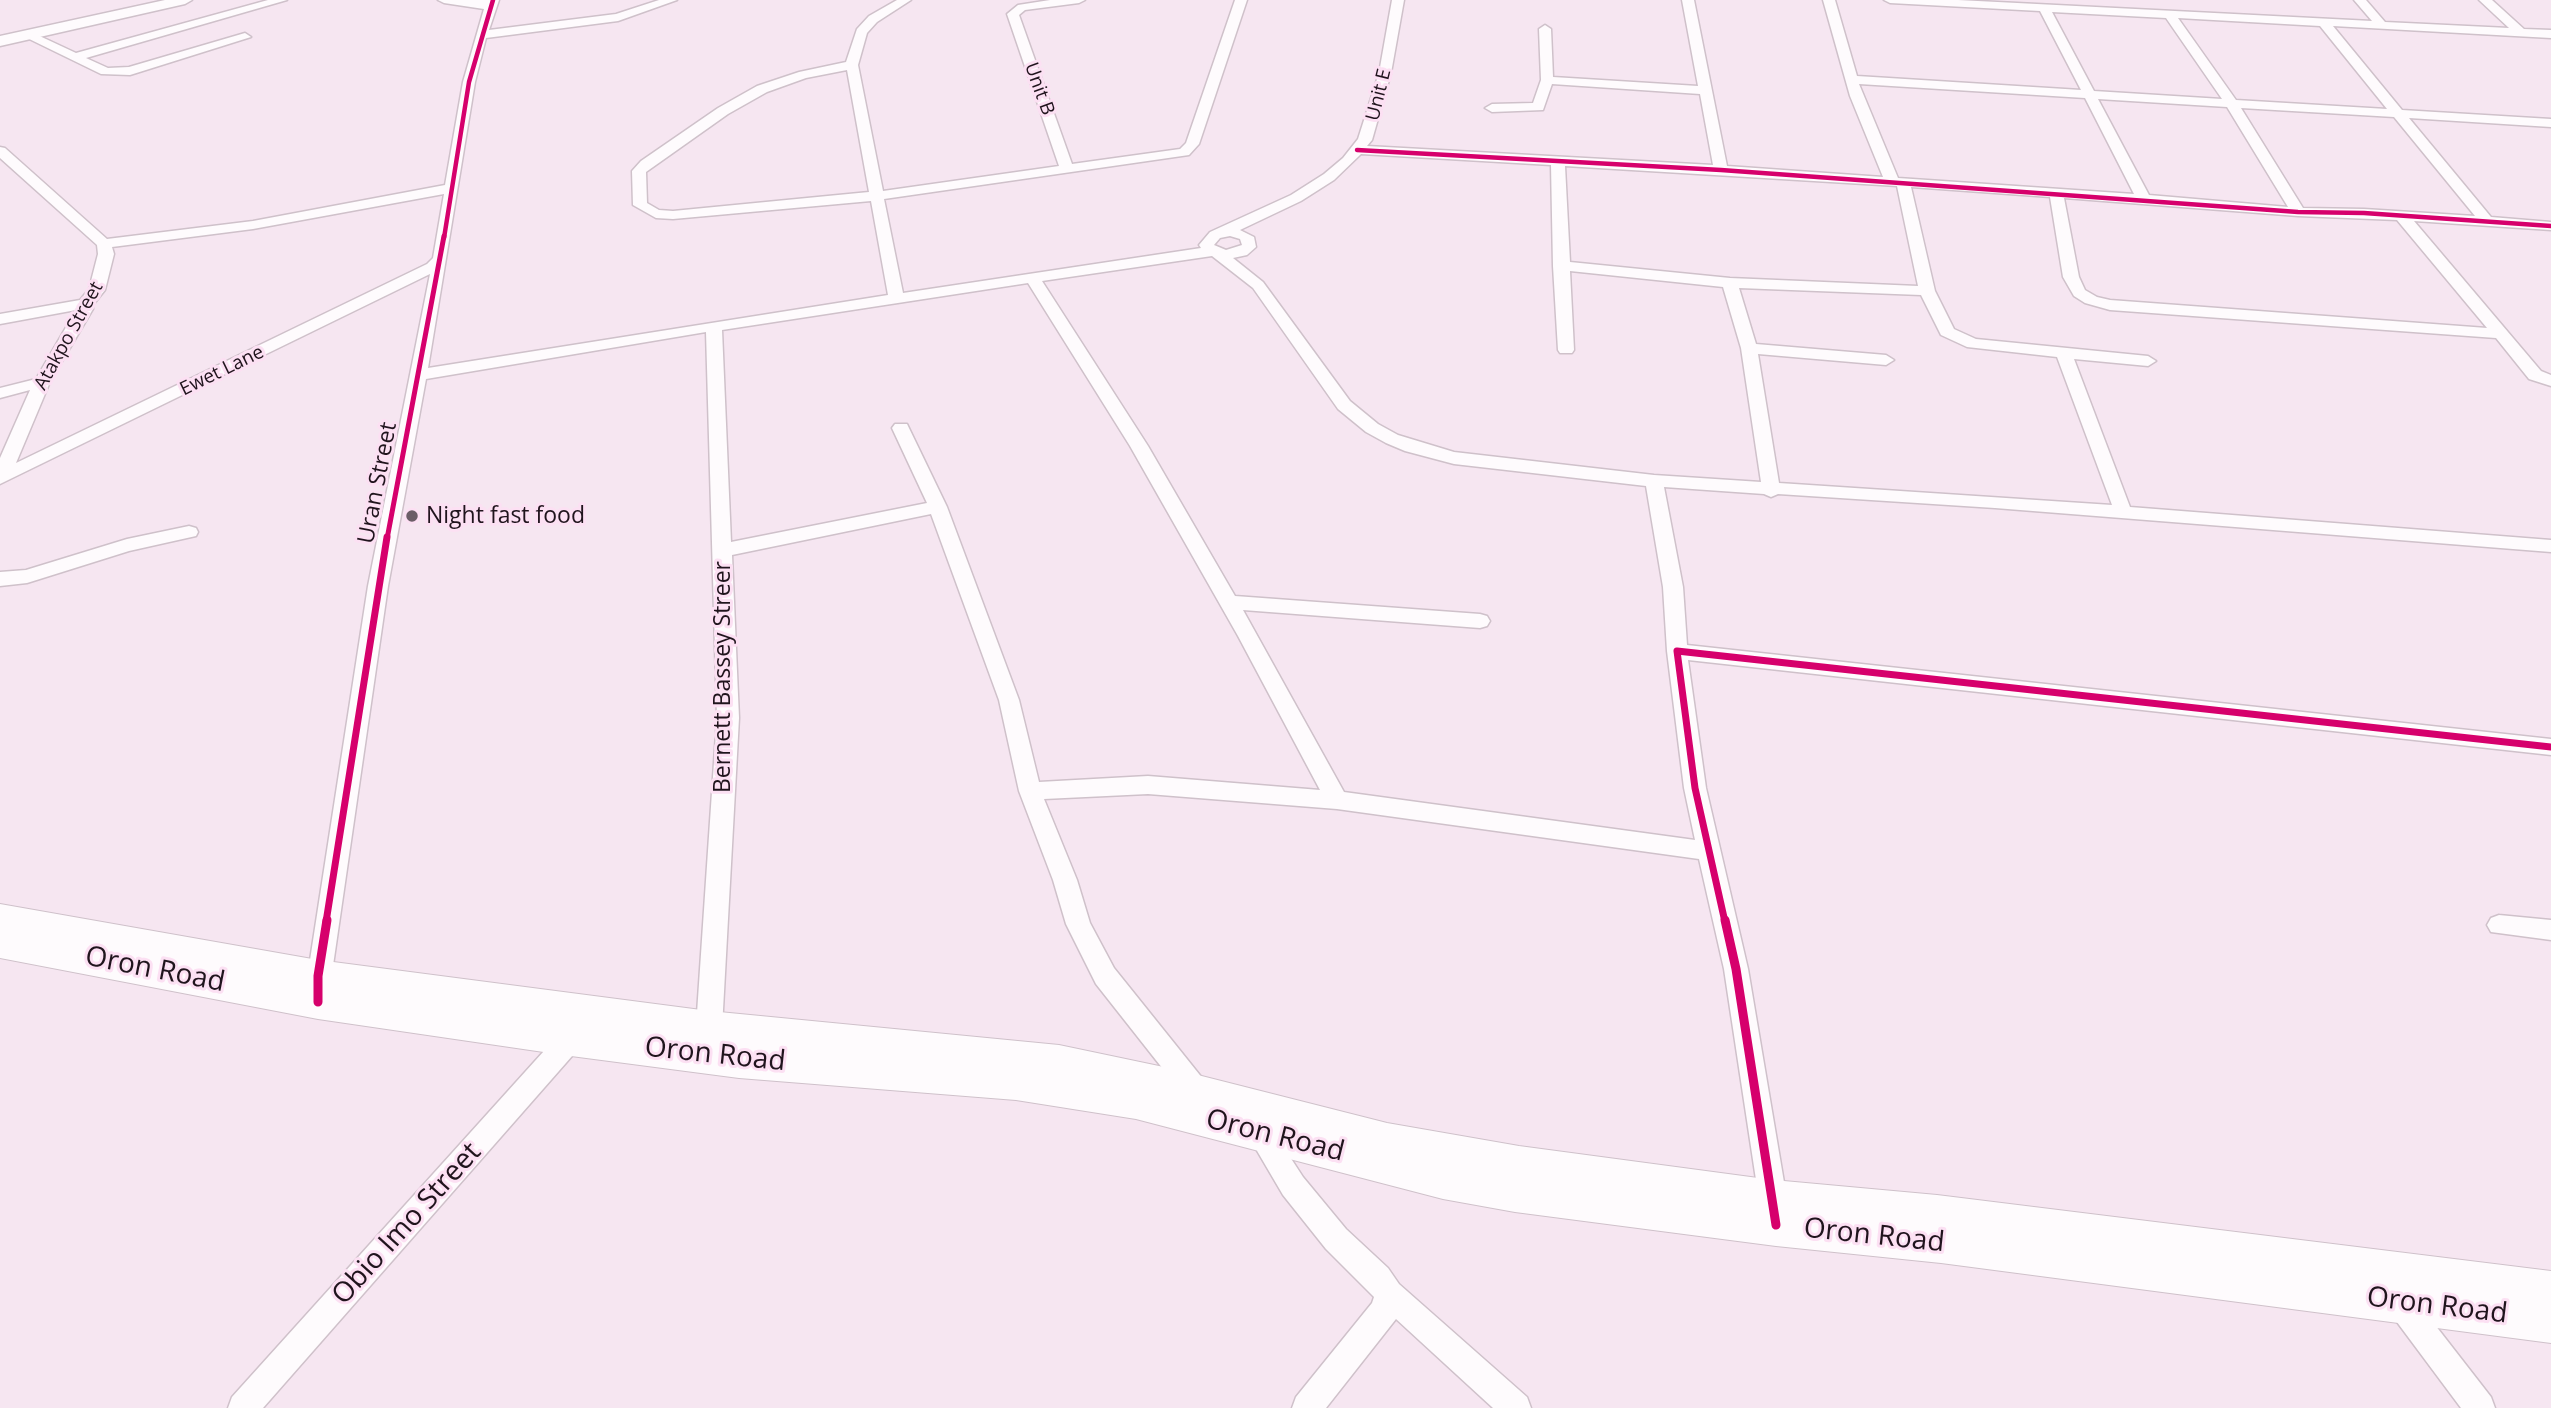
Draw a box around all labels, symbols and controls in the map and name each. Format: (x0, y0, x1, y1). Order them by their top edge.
street label: Unit B (1019, 60, 1059, 118)
street label: Unit E (1362, 67, 1396, 123)
street label: Atakpo Street (30, 278, 108, 394)
street label: Ewet Lane (176, 341, 268, 401)
street label: Uran Street (353, 420, 403, 546)
place label: Night fast food (426, 502, 585, 530)
marker: Night fast food (404, 508, 420, 524)
street label: Bernett Bassey Streer (709, 561, 737, 793)
street label: Oron Road (82, 940, 228, 1000)
street label: Oron Road (643, 1031, 787, 1079)
street label: Oron Road (1202, 1103, 1348, 1169)
street label: Obio Imo Street (326, 1136, 488, 1312)
street label: Oron Road (1802, 1212, 1946, 1260)
street label: Oron Road (2365, 1281, 2509, 1331)

